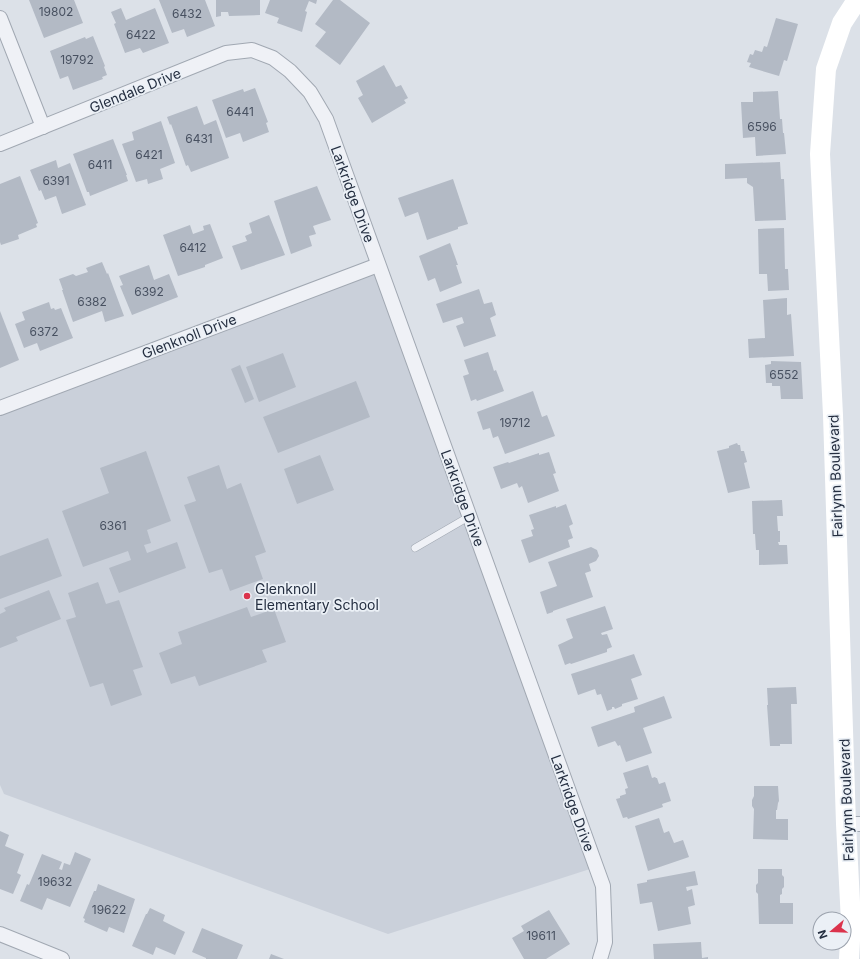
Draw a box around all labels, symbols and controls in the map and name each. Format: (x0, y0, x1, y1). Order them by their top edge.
house number: 19802 (39, 4, 73, 19)
house number: 6432 (172, 6, 202, 21)
house number: 6422 (126, 27, 156, 42)
house number: 19792 (60, 52, 94, 67)
street label: Glendale Drive (87, 64, 183, 116)
house number: 6441 (226, 104, 254, 119)
house number: 6596 (747, 119, 777, 134)
house number: 6431 (185, 131, 213, 146)
street label: Larkridge Drive (328, 143, 378, 245)
house number: 6421 (135, 147, 163, 162)
house number: 6411 (88, 157, 112, 172)
house number: 6391 (42, 173, 70, 188)
house number: 6412 (179, 240, 207, 255)
house number: 6392 (134, 284, 164, 299)
house number: 6382 (77, 294, 107, 309)
street label: Glenknoll Drive (139, 310, 239, 362)
house number: 6372 (30, 324, 58, 339)
house number: 6552 (769, 367, 799, 382)
street label: Fairlynn Boulevard (824, 414, 846, 538)
house number: 19712 (499, 415, 531, 430)
street label: Larkridge Drive (438, 447, 488, 549)
house number: 6361 (99, 518, 127, 533)
place label: Glenknoll Elementary School (255, 580, 379, 613)
marker: Glenknoll Elementary School (242, 591, 252, 601)
street label: Fairlynn Boulevard (835, 738, 857, 862)
street label: Larkridge Drive (548, 752, 598, 854)
house number: 19632 (38, 874, 72, 889)
house number: 19622 (92, 902, 126, 917)
north arrow (812, 911, 852, 951)
house number: 19611 (526, 928, 556, 943)
text: N (815, 928, 831, 941)

